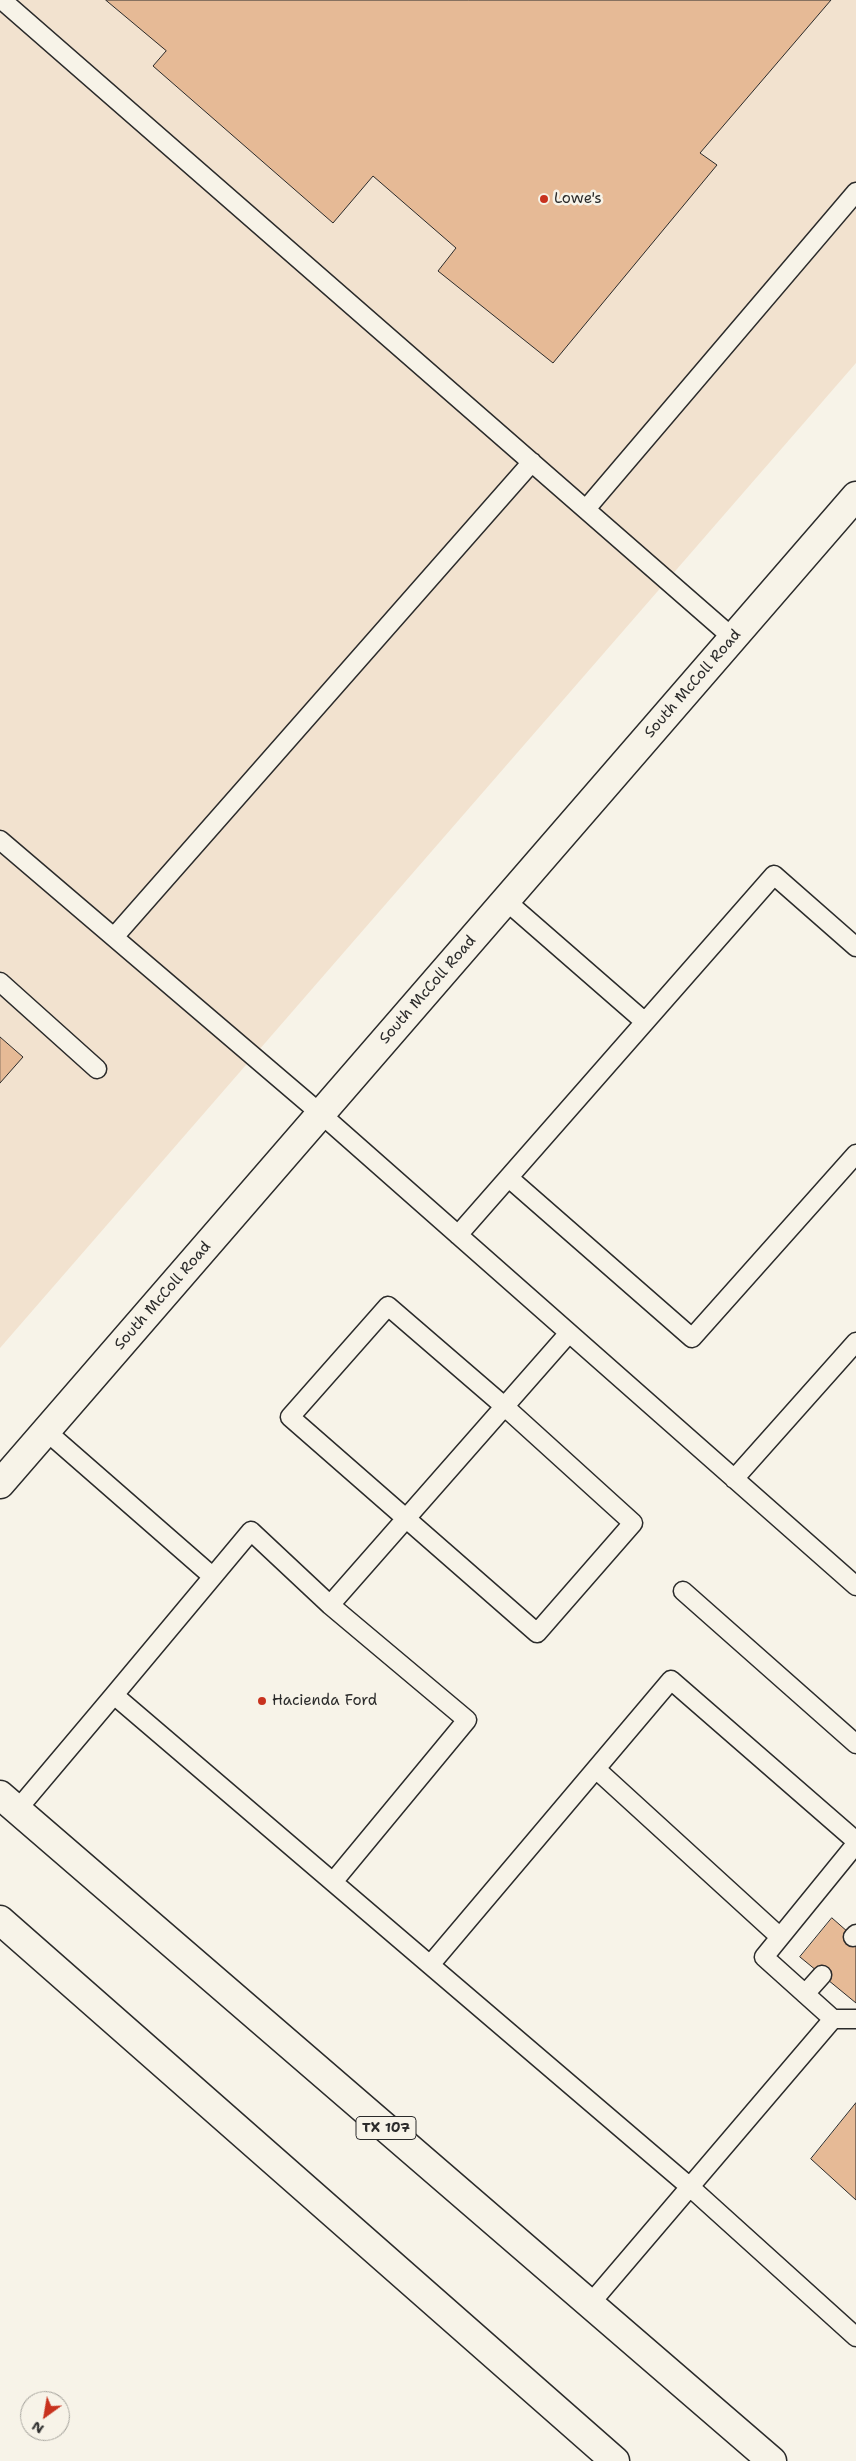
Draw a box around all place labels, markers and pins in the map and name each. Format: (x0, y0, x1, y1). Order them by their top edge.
place label: Lowe's (554, 190, 602, 208)
marker: Lowe's (538, 193, 550, 205)
place label: Hacienda Ford (272, 1692, 377, 1710)
marker: Hacienda Ford (256, 1695, 268, 1707)

